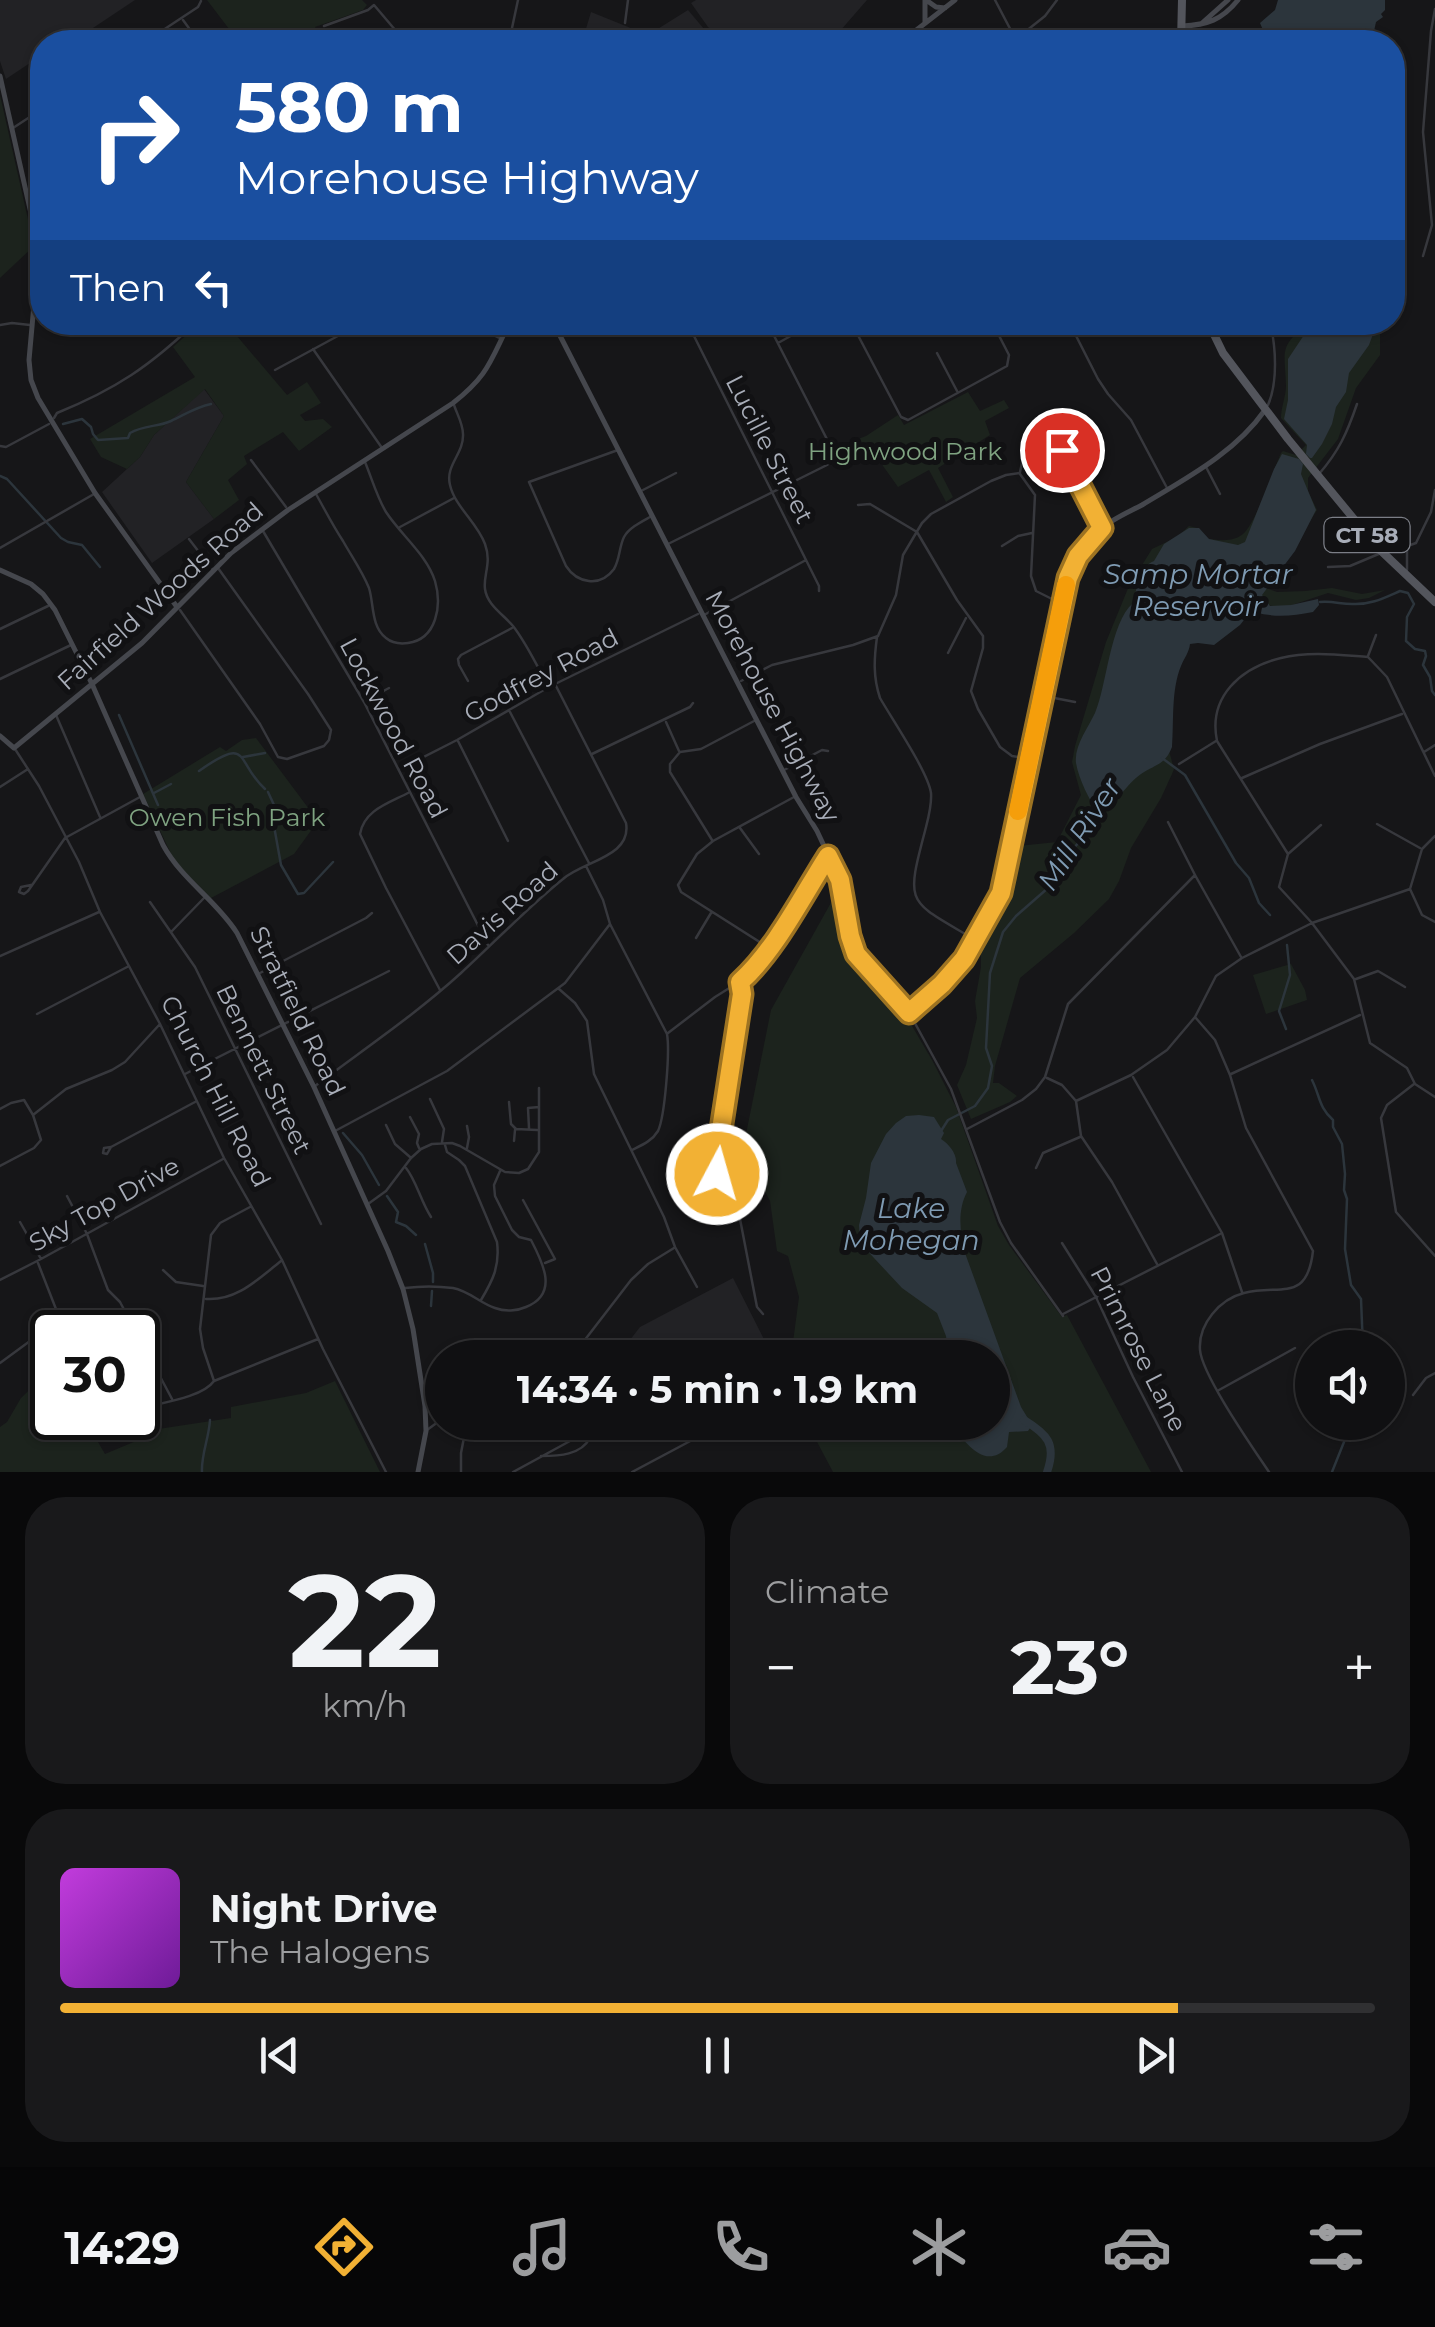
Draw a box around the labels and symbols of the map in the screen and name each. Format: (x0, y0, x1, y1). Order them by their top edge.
street label: Lucille Street (720, 370, 820, 528)
pin (1020, 408, 1105, 493)
park label: Highwood Park (808, 436, 1002, 466)
street label: Fairfield Woods Road (51, 496, 269, 696)
road number: CT 58 (1324, 518, 1410, 552)
water label: Samp Mortar Reservoir (1103, 557, 1293, 623)
street label: Morehouse Highway (699, 585, 847, 827)
street label: Godfrey Road (459, 622, 623, 728)
street label: Lockwood Road (334, 633, 454, 823)
water label: Mill River (1030, 771, 1128, 897)
park label: Owen Fish Park (129, 802, 325, 832)
street label: Davis Road (440, 855, 564, 971)
street label: Stratfield Road (244, 921, 352, 1101)
street label: Bennett Street (210, 979, 318, 1159)
street label: Church Hill Road (155, 990, 277, 1192)
position arrow (665, 1122, 769, 1226)
street label: Sky Top Drive (24, 1150, 184, 1258)
water label: Lake Mohegan (842, 1191, 980, 1257)
street label: Primrose Lane (1085, 1261, 1193, 1437)
speed limit sign: 30 (30, 1310, 160, 1440)

